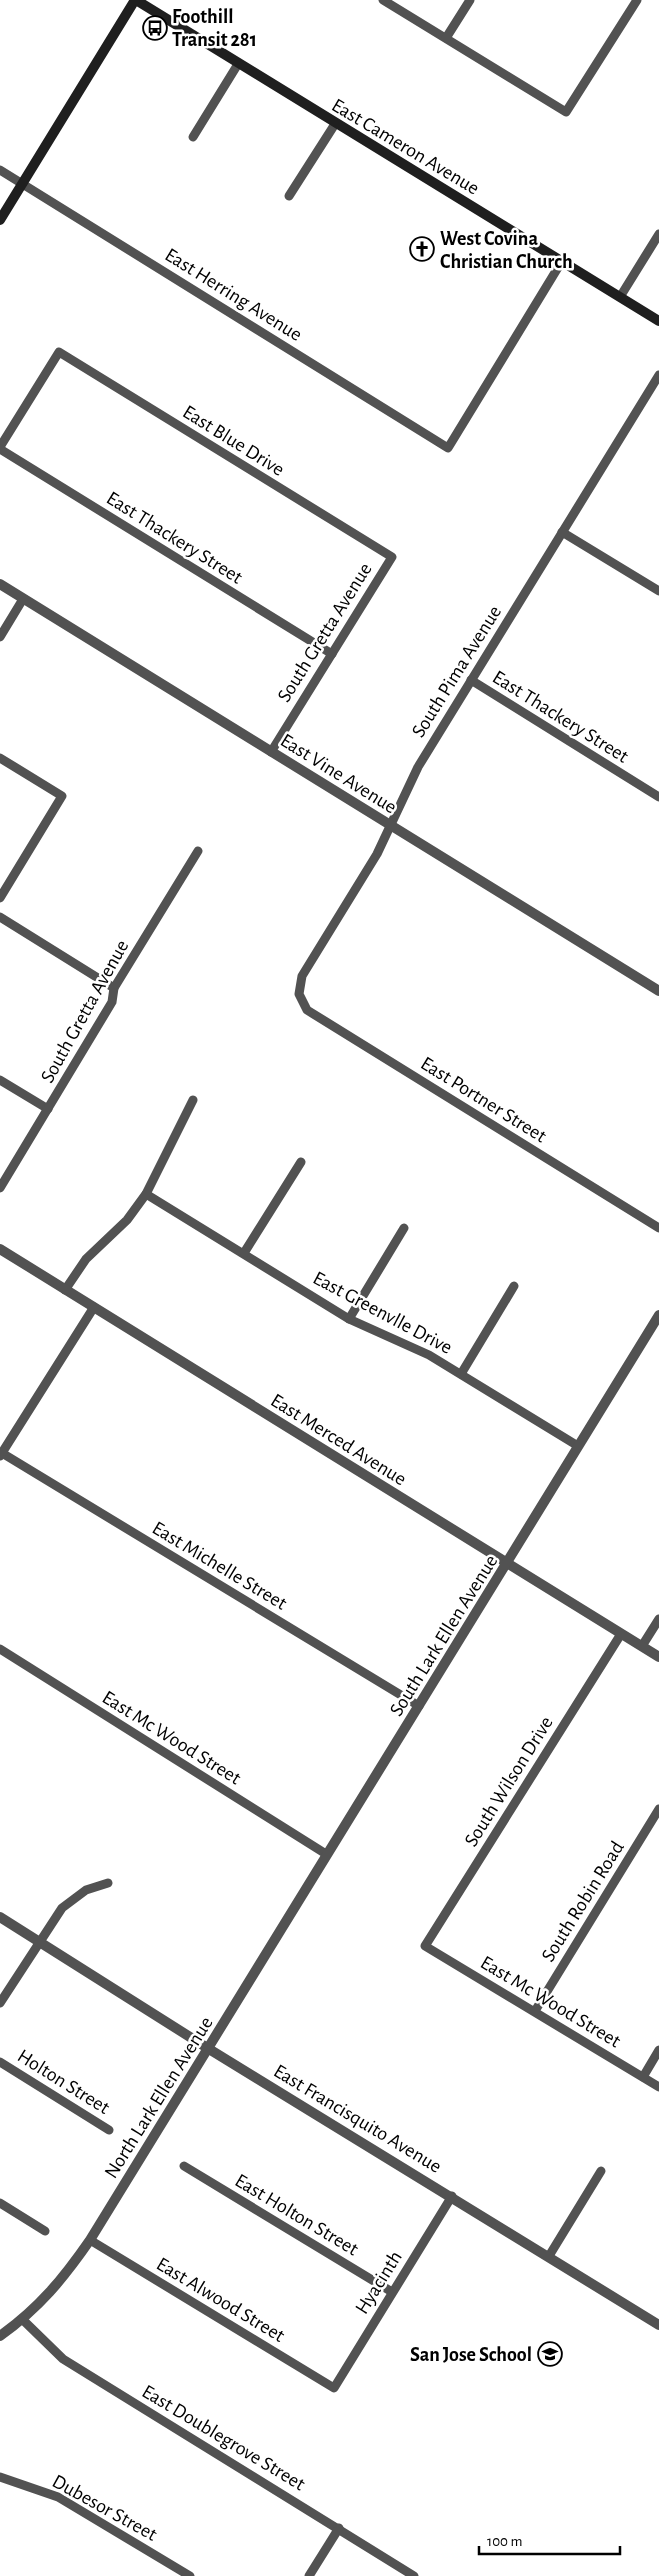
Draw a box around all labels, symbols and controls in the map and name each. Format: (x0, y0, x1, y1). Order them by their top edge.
place label: Foothill Transit 281 (172, 7, 257, 50)
bus stop icon: Foothill Transit 281 (142, 15, 168, 41)
street label: East Cameron Avenue (328, 95, 483, 199)
place label: West Covina Christian Church (440, 229, 573, 272)
church icon: West Covina Christian Church (409, 236, 435, 262)
street label: East Herring Avenue (161, 245, 306, 345)
street label: East Blue Drive (179, 402, 288, 480)
street label: East Thackery Street (103, 488, 246, 588)
street label: South Gretta Avenue (274, 559, 376, 706)
street label: South Pima Avenue (408, 602, 505, 741)
street label: East Thackery Street (489, 667, 632, 767)
street label: East Vine Avenue (277, 730, 400, 818)
street label: South Gretta Avenue (37, 937, 132, 1086)
street label: East Portner Street (417, 1053, 550, 1147)
street label: East Greenvlle Drive (310, 1268, 455, 1358)
street label: East Merced Avenue (267, 1390, 410, 1490)
street label: East Michelle Street (149, 1518, 291, 1614)
street label: South Lark Ellen Avenue (386, 1551, 502, 1720)
street label: East Mc Wood Street (99, 1687, 245, 1789)
street label: South Wilson Drive (461, 1713, 557, 1850)
street label: South Robin Road (538, 1838, 628, 1965)
street label: East Mc Wood Street (477, 1952, 624, 2052)
street label: North Lark Ellen Avenue (101, 2013, 217, 2182)
street label: Holton Street (14, 2046, 114, 2118)
street label: East Francisquito Avenue (270, 2061, 445, 2177)
street label: East Holton Street (231, 2170, 362, 2260)
street label: Hyacinth (352, 2247, 406, 2318)
street label: East Alwood Street (153, 2254, 289, 2346)
school or university icon: San Jose School (537, 2341, 563, 2367)
place label: San Jose School (410, 2345, 532, 2365)
street label: East Doublegrove Street (139, 2381, 309, 2495)
street label: Dubesor Street (49, 2471, 161, 2545)
scale bar (479, 2524, 620, 2556)
text: 100 m (487, 2534, 522, 2549)

